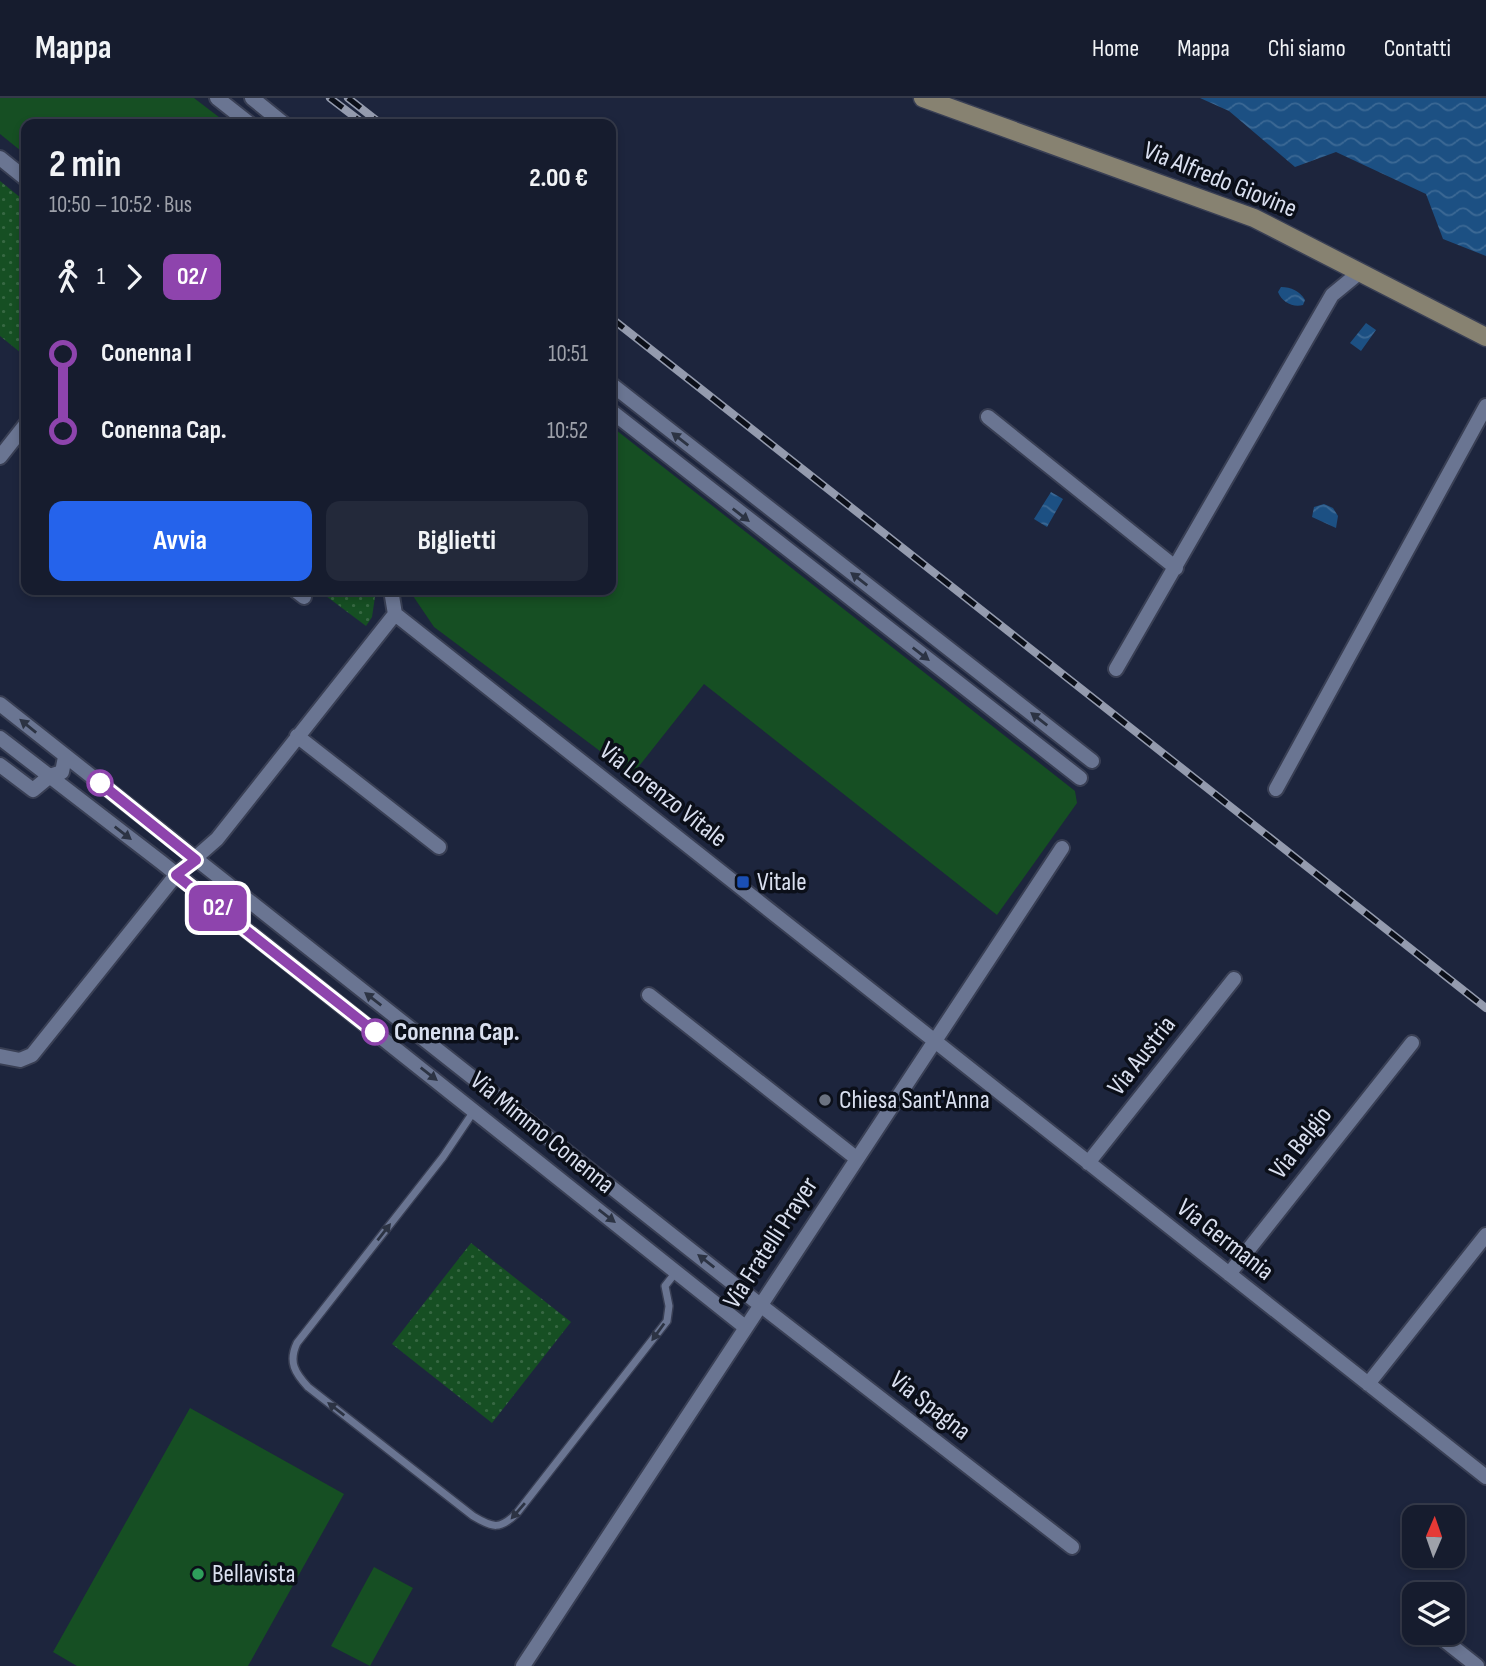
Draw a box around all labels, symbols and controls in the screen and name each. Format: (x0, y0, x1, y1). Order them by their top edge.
text: Mappa (35, 28, 111, 68)
text: Home (1092, 34, 1139, 63)
text: Mappa (1177, 34, 1230, 63)
text: Chi siamo (1268, 34, 1346, 63)
text: Contatti (1384, 34, 1451, 63)
street label: Via Alfredo Giovine (1139, 135, 1301, 225)
text: 2 min (49, 142, 121, 187)
text: 2.00 € (529, 163, 588, 194)
text: 10:50 – 10:52 · Bus (49, 191, 192, 219)
icon: walk (49, 258, 87, 296)
icon: forward (115, 258, 153, 296)
text: 02/ (177, 262, 207, 291)
text: 1 (97, 263, 105, 291)
text: Conenna I (101, 338, 192, 369)
text: 10:51 (548, 340, 588, 368)
text: Conenna Cap. (101, 415, 227, 446)
text: 10:52 (547, 417, 588, 445)
one-way arrow (672, 431, 690, 446)
button: Avvia (49, 501, 312, 581)
button: Biglietti (326, 501, 588, 581)
one-way arrow (732, 507, 750, 521)
one-way arrow (851, 572, 869, 587)
one-way arrow (911, 647, 929, 662)
one-way arrow (1030, 712, 1048, 727)
one-way arrow (19, 719, 37, 734)
street label: Via Lorenzo Vitale (593, 736, 733, 854)
unlabelled marker (87, 770, 113, 796)
one-way arrow (114, 826, 133, 840)
place label: Vitale (757, 867, 807, 898)
marker: Vitale (735, 874, 751, 890)
line badge: 02/ (178, 885, 258, 931)
text: 02/ (203, 893, 233, 922)
one-way arrow (365, 992, 383, 1007)
street label: Via Austria (1101, 1010, 1183, 1102)
place label: Conenna Cap. (394, 1017, 520, 1048)
marker: Conenna Cap. (362, 1019, 388, 1045)
street label: Via Mimmo Conenna (464, 1065, 620, 1201)
one-way arrow (419, 1067, 437, 1082)
place label: Chiesa Sant'Anna (839, 1085, 990, 1116)
marker: Chiesa Sant'Anna (817, 1092, 833, 1108)
street label: Via Belgio (1263, 1101, 1339, 1185)
street label: Via Fratelli Prayer (717, 1171, 825, 1315)
street label: Via Germania (1170, 1193, 1280, 1287)
one-way arrow (597, 1209, 615, 1224)
one-way arrow (377, 1223, 391, 1241)
one-way arrow (698, 1254, 716, 1269)
one-way arrow (651, 1323, 665, 1341)
street label: Via Spagna (883, 1365, 977, 1447)
one-way arrow (328, 1402, 346, 1417)
one-way arrow (510, 1502, 526, 1519)
north arrow (1402, 1505, 1465, 1568)
map controls (1402, 1505, 1465, 1645)
place label: Bellavista (212, 1559, 296, 1590)
marker: Bellavista (190, 1566, 206, 1582)
button: layers (1402, 1582, 1465, 1645)

